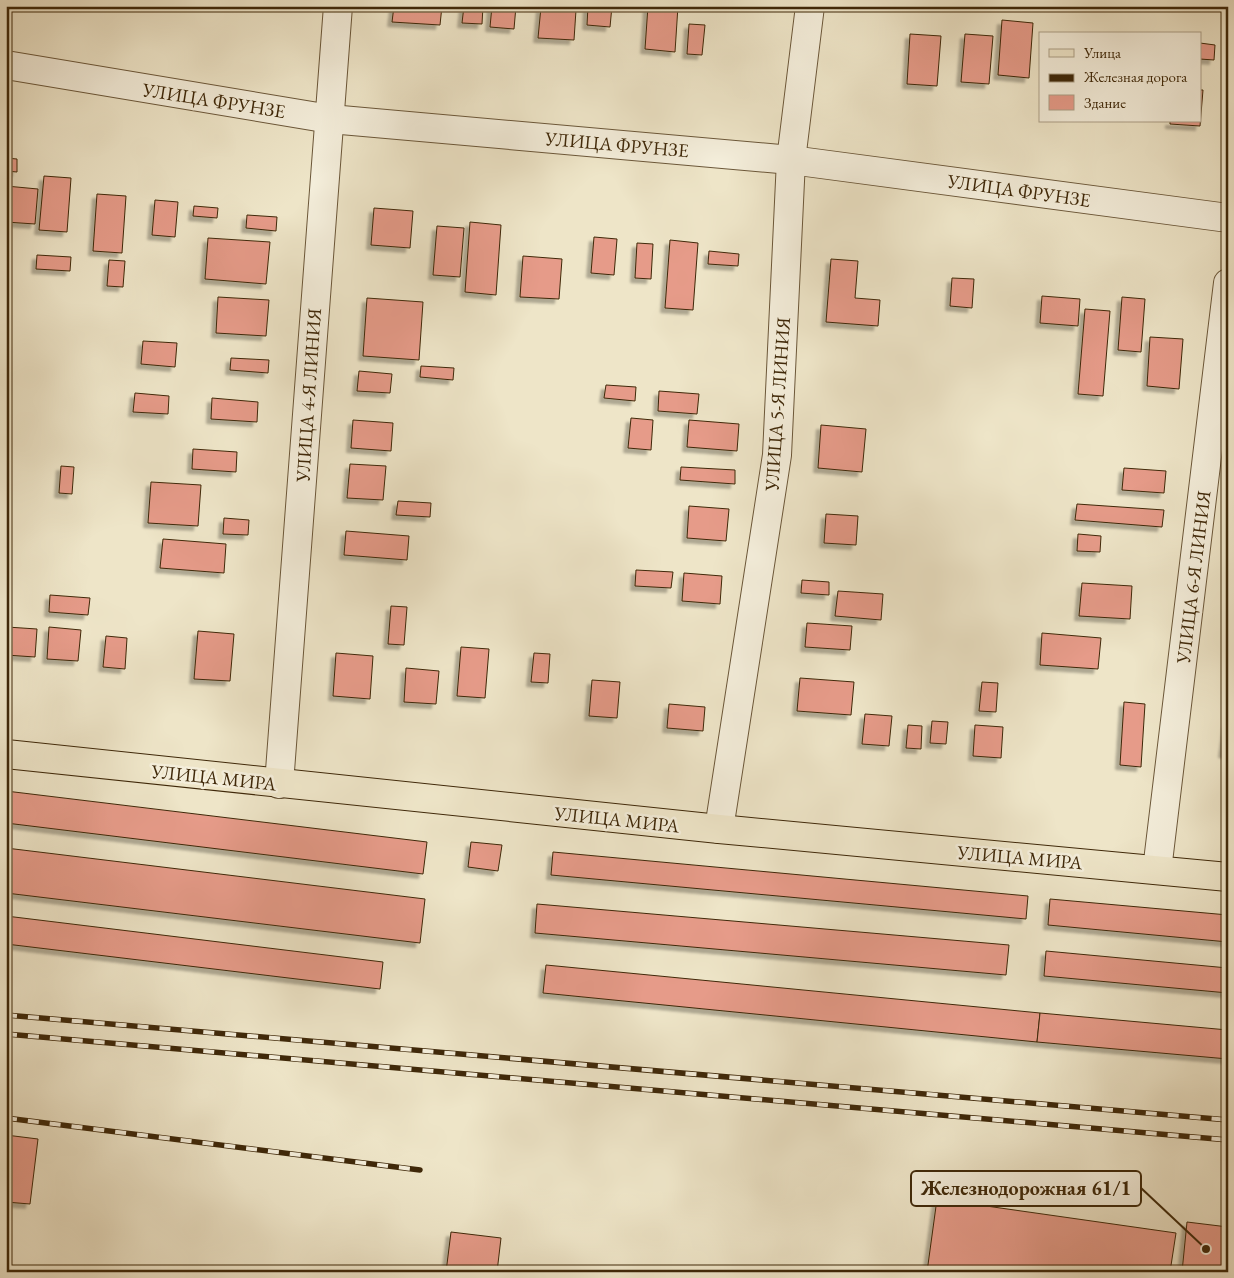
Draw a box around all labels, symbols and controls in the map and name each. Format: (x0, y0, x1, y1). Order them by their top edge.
legend (1039, 32, 1202, 122)
text: Улица (1083, 43, 1121, 62)
text: Железная дорога (1083, 67, 1187, 86)
street label: УЛИЦА ФРУНЗЕ (140, 77, 287, 124)
text: Здание (1084, 93, 1126, 112)
street label: УЛИЦА ФРУНЗЕ (543, 126, 690, 163)
street label: УЛИЦА ФРУНЗЕ (945, 168, 1092, 213)
street label: УЛИЦА 4-Я ЛИНИЯ (290, 307, 327, 484)
street label: УЛИЦА 5-Я ЛИНИЯ (759, 316, 796, 493)
street label: УЛИЦА 6-Я ЛИНИЯ (1170, 489, 1217, 666)
street label: УЛИЦА МИРА (149, 758, 279, 797)
street label: УЛИЦА МИРА (552, 800, 682, 839)
street label: УЛИЦА МИРА (955, 839, 1084, 875)
callout: Железнодорожная 61/1 (911, 1171, 1141, 1206)
text: Железнодорожная 61/1 (920, 1175, 1131, 1201)

